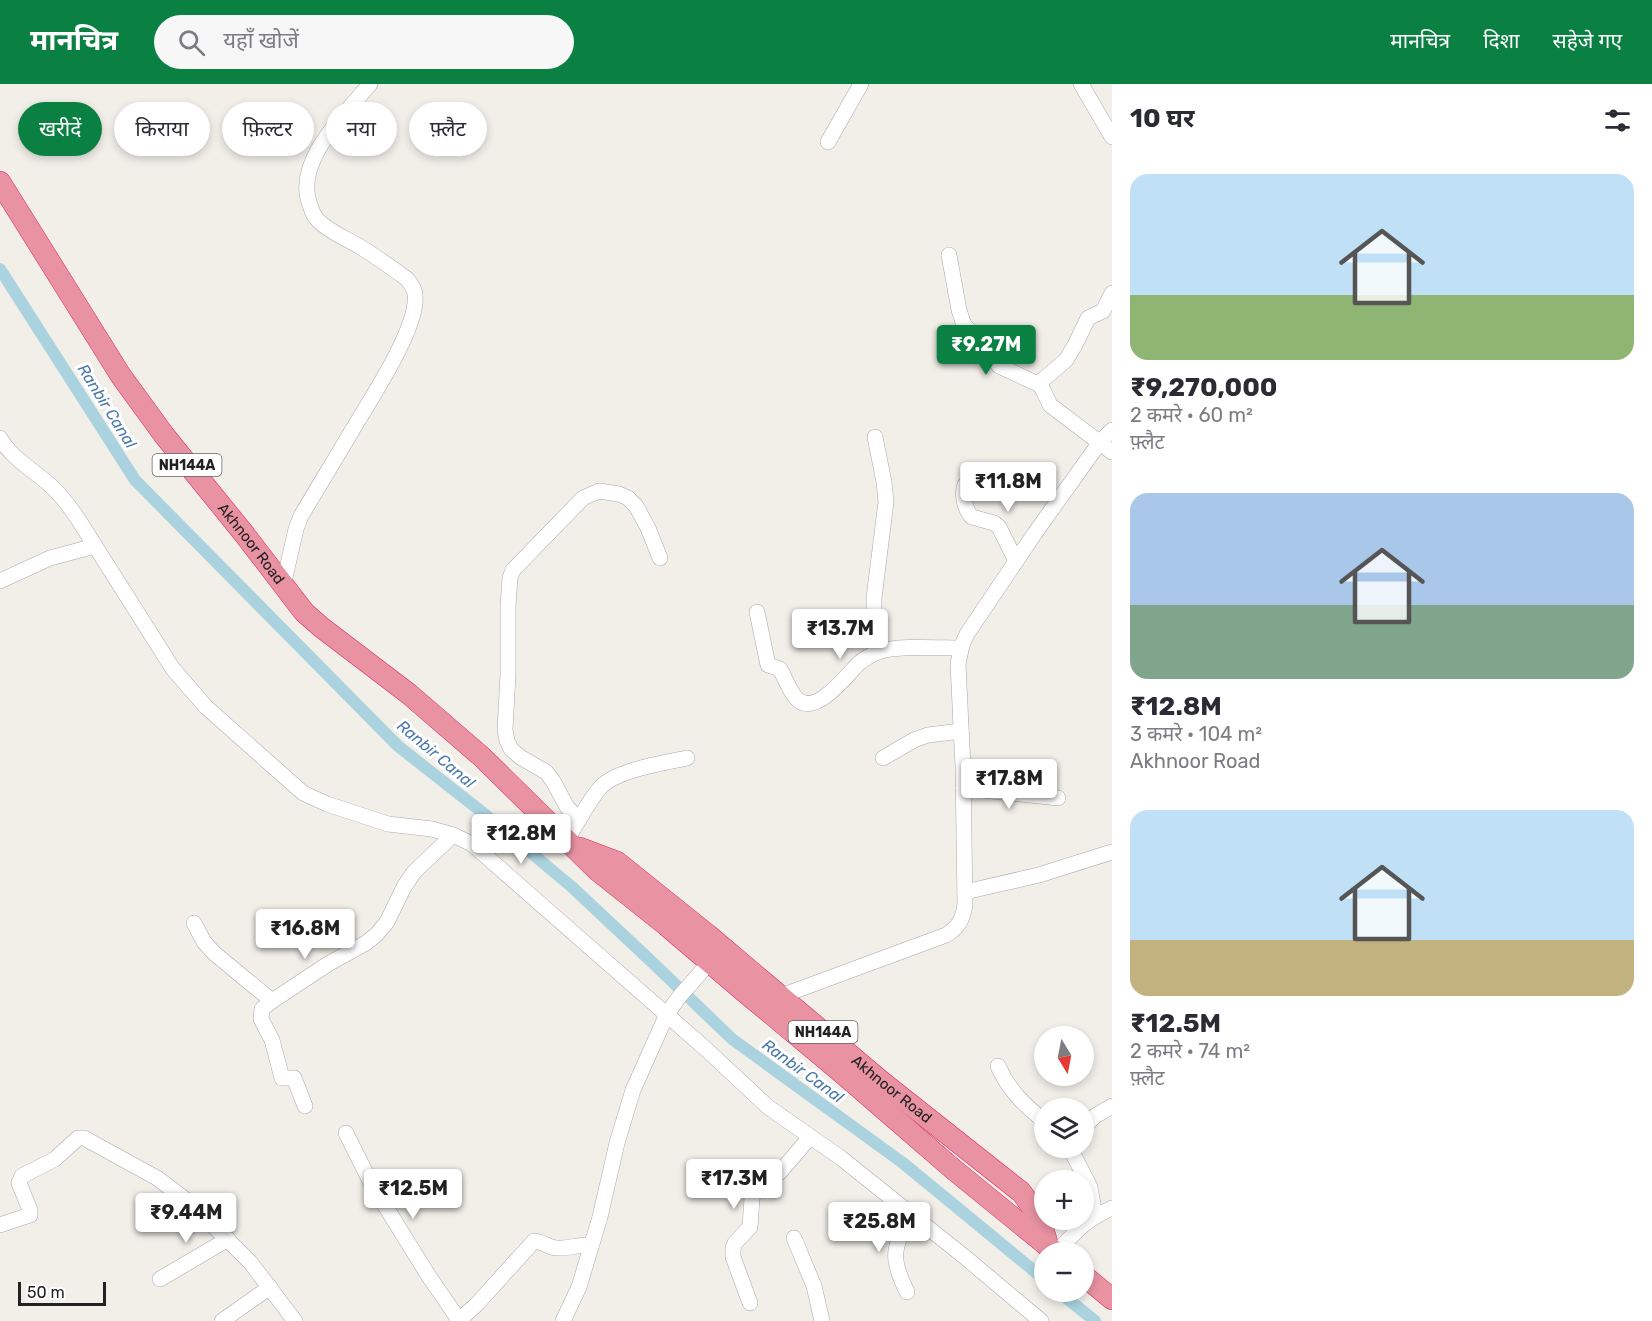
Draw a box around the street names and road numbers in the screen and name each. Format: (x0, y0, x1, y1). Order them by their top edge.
road number: NH144A (152, 454, 222, 476)
street label: Akhnoor Road (214, 500, 288, 588)
road number: NH144A (788, 1021, 858, 1043)
street label: Akhnoor Road (848, 1051, 935, 1127)

